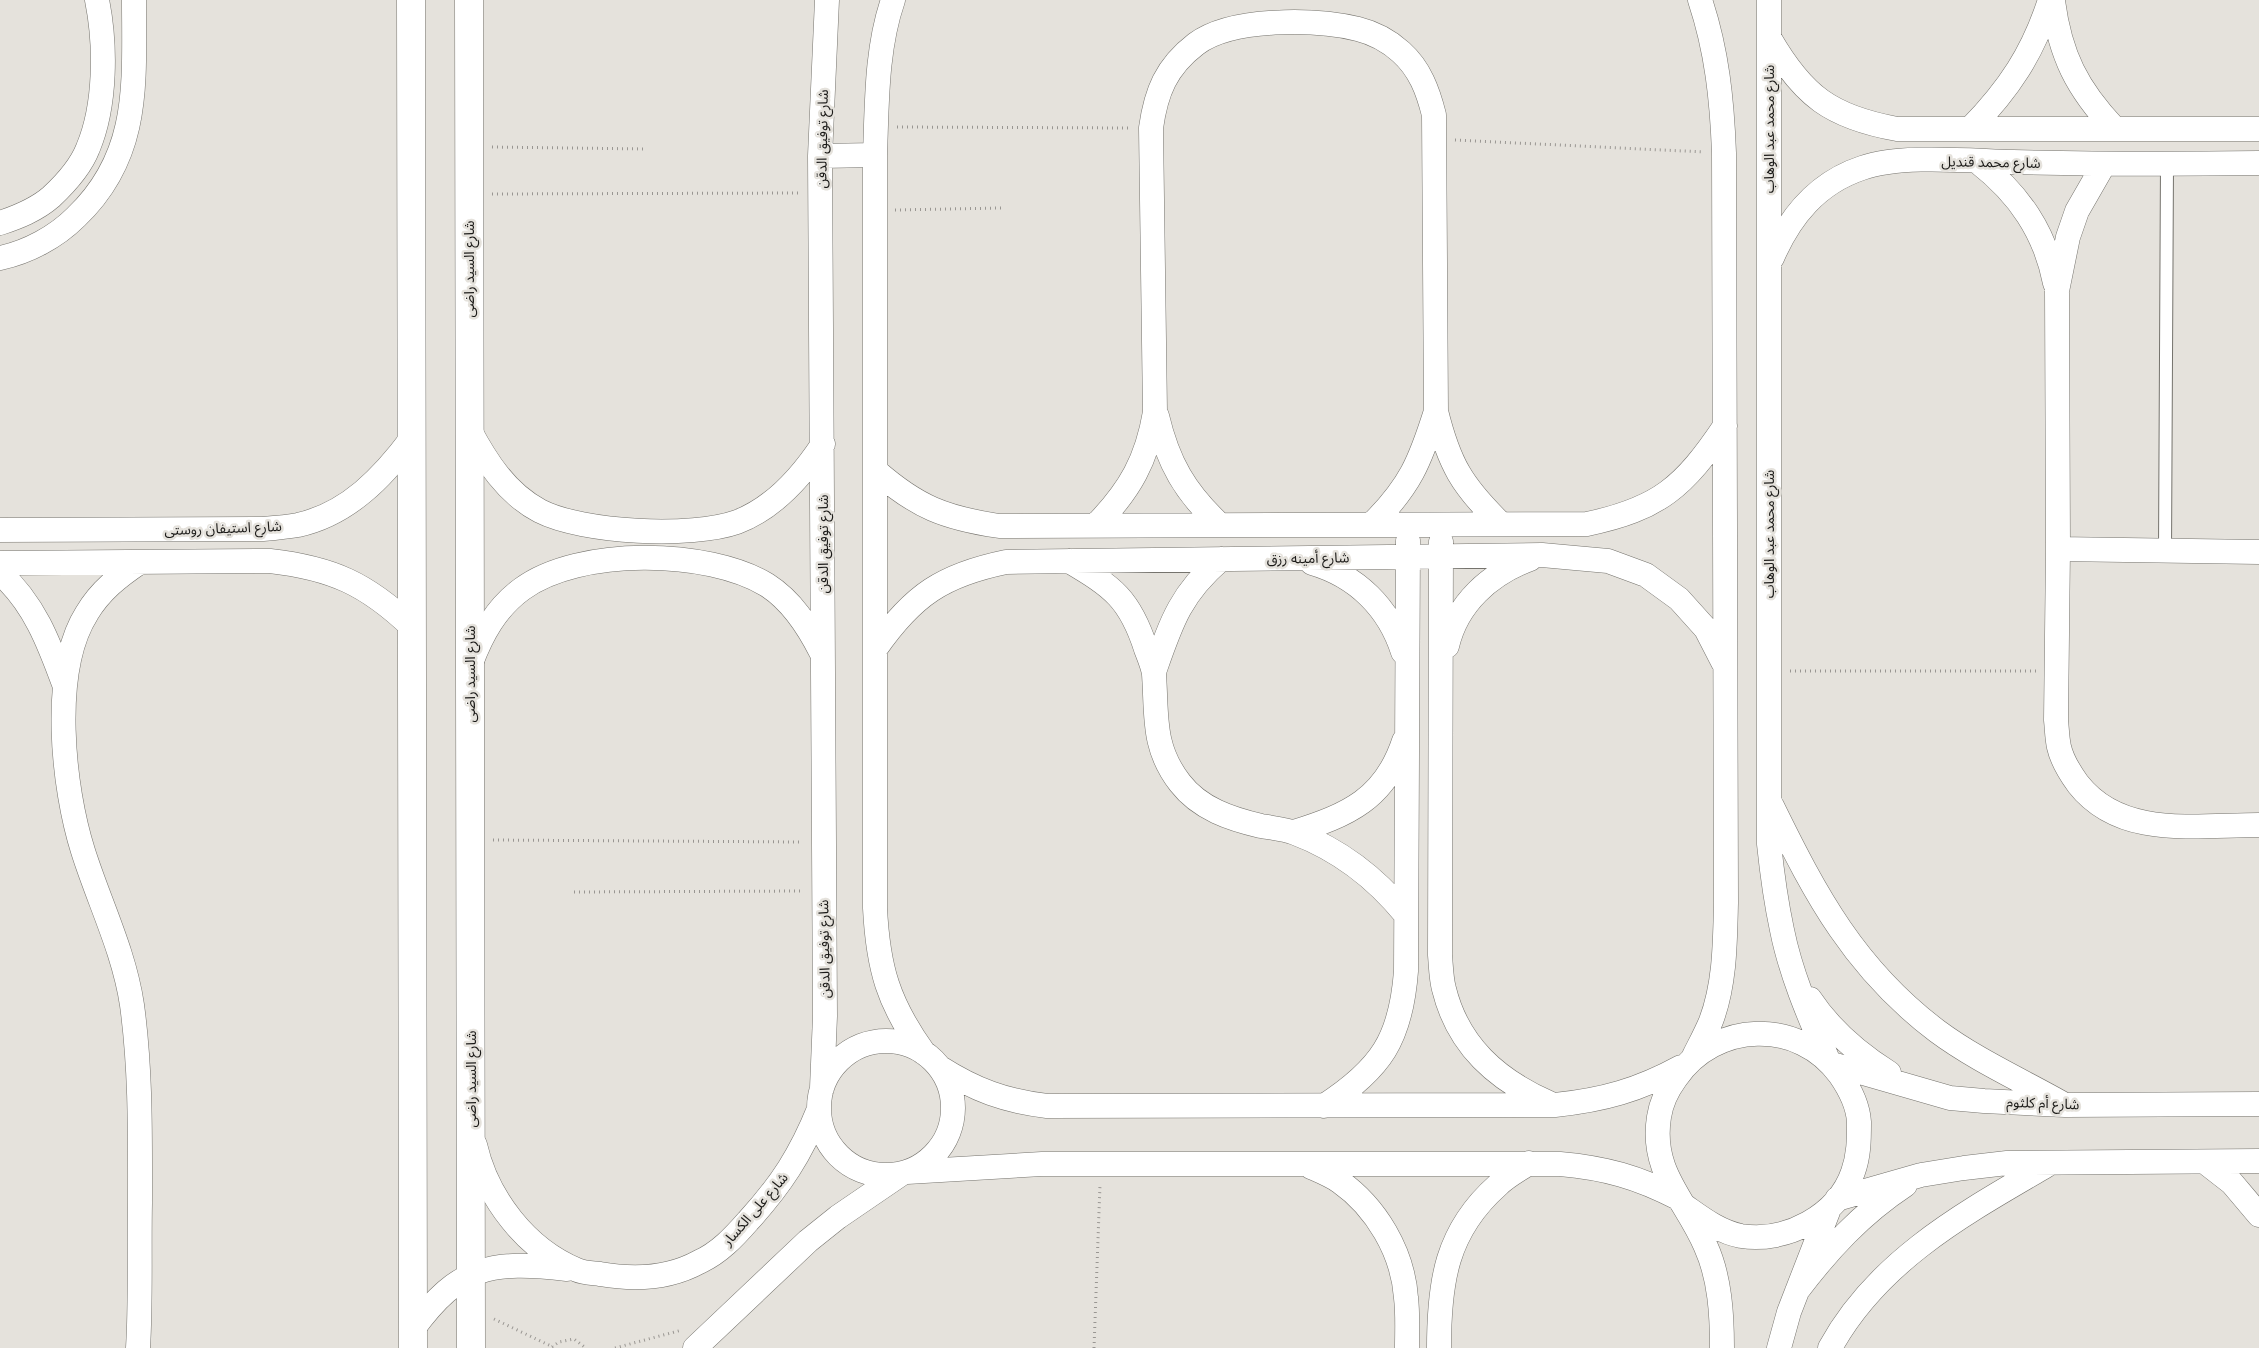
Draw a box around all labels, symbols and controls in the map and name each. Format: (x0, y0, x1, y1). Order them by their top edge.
street label: شارع محمد عبد الوهاب (1761, 65, 1780, 193)
street label: شارع توفيق الدقن (813, 89, 834, 189)
street label: شارع محمد قنديل (1941, 153, 2041, 174)
street label: شارع السيد راضى (461, 220, 480, 318)
street label: شارع محمد عبد الوهاب (1761, 470, 1780, 598)
street label: شارع توفيق الدقن (815, 495, 834, 593)
street label: شارع استيفان روستى (164, 518, 282, 541)
street label: شارع أمينه رزق (1267, 549, 1349, 570)
street label: شارع السيد راضى (462, 625, 481, 723)
street label: شارع توفيق الدقن (815, 899, 836, 999)
street label: شارع السيد راضى (463, 1030, 482, 1128)
street label: شارع أم كلثوم (2006, 1093, 2080, 1115)
street label: شارع على الكسار (718, 1169, 793, 1251)

